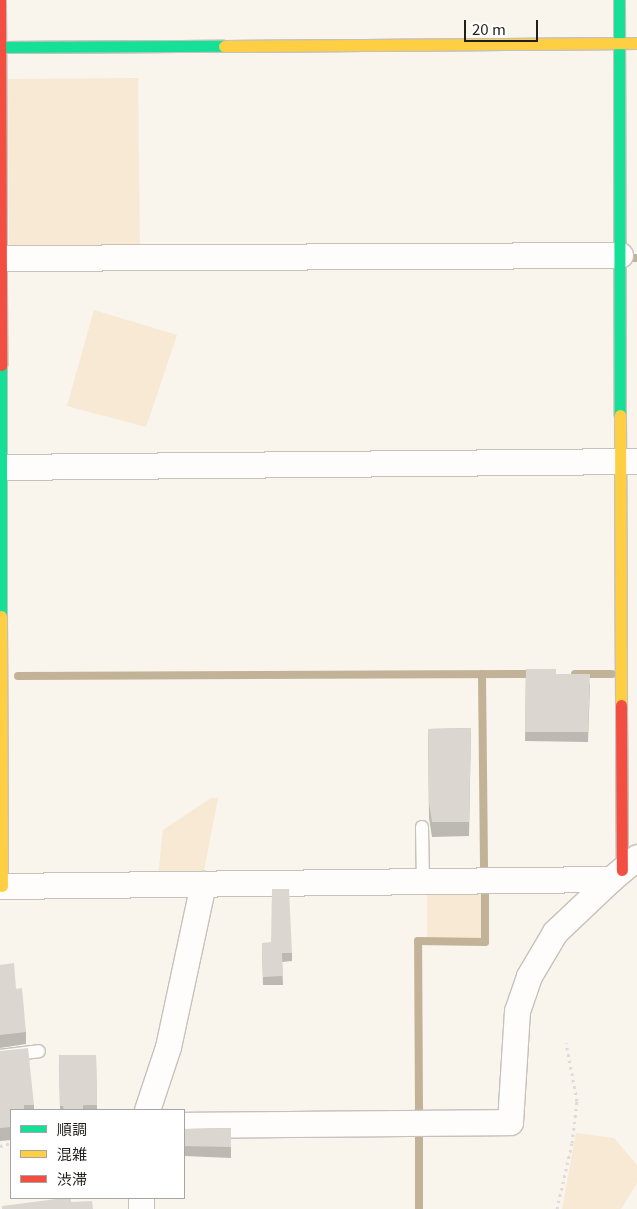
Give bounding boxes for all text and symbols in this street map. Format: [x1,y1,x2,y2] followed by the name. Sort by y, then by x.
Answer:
[467,10,541,42] scale bar
[472,18,506,39] text: 20 m
[10,1109,185,1199] legend
[57,1118,87,1139] text: 順調
[57,1143,87,1164] text: 混雑
[57,1168,87,1189] text: 渋滞

